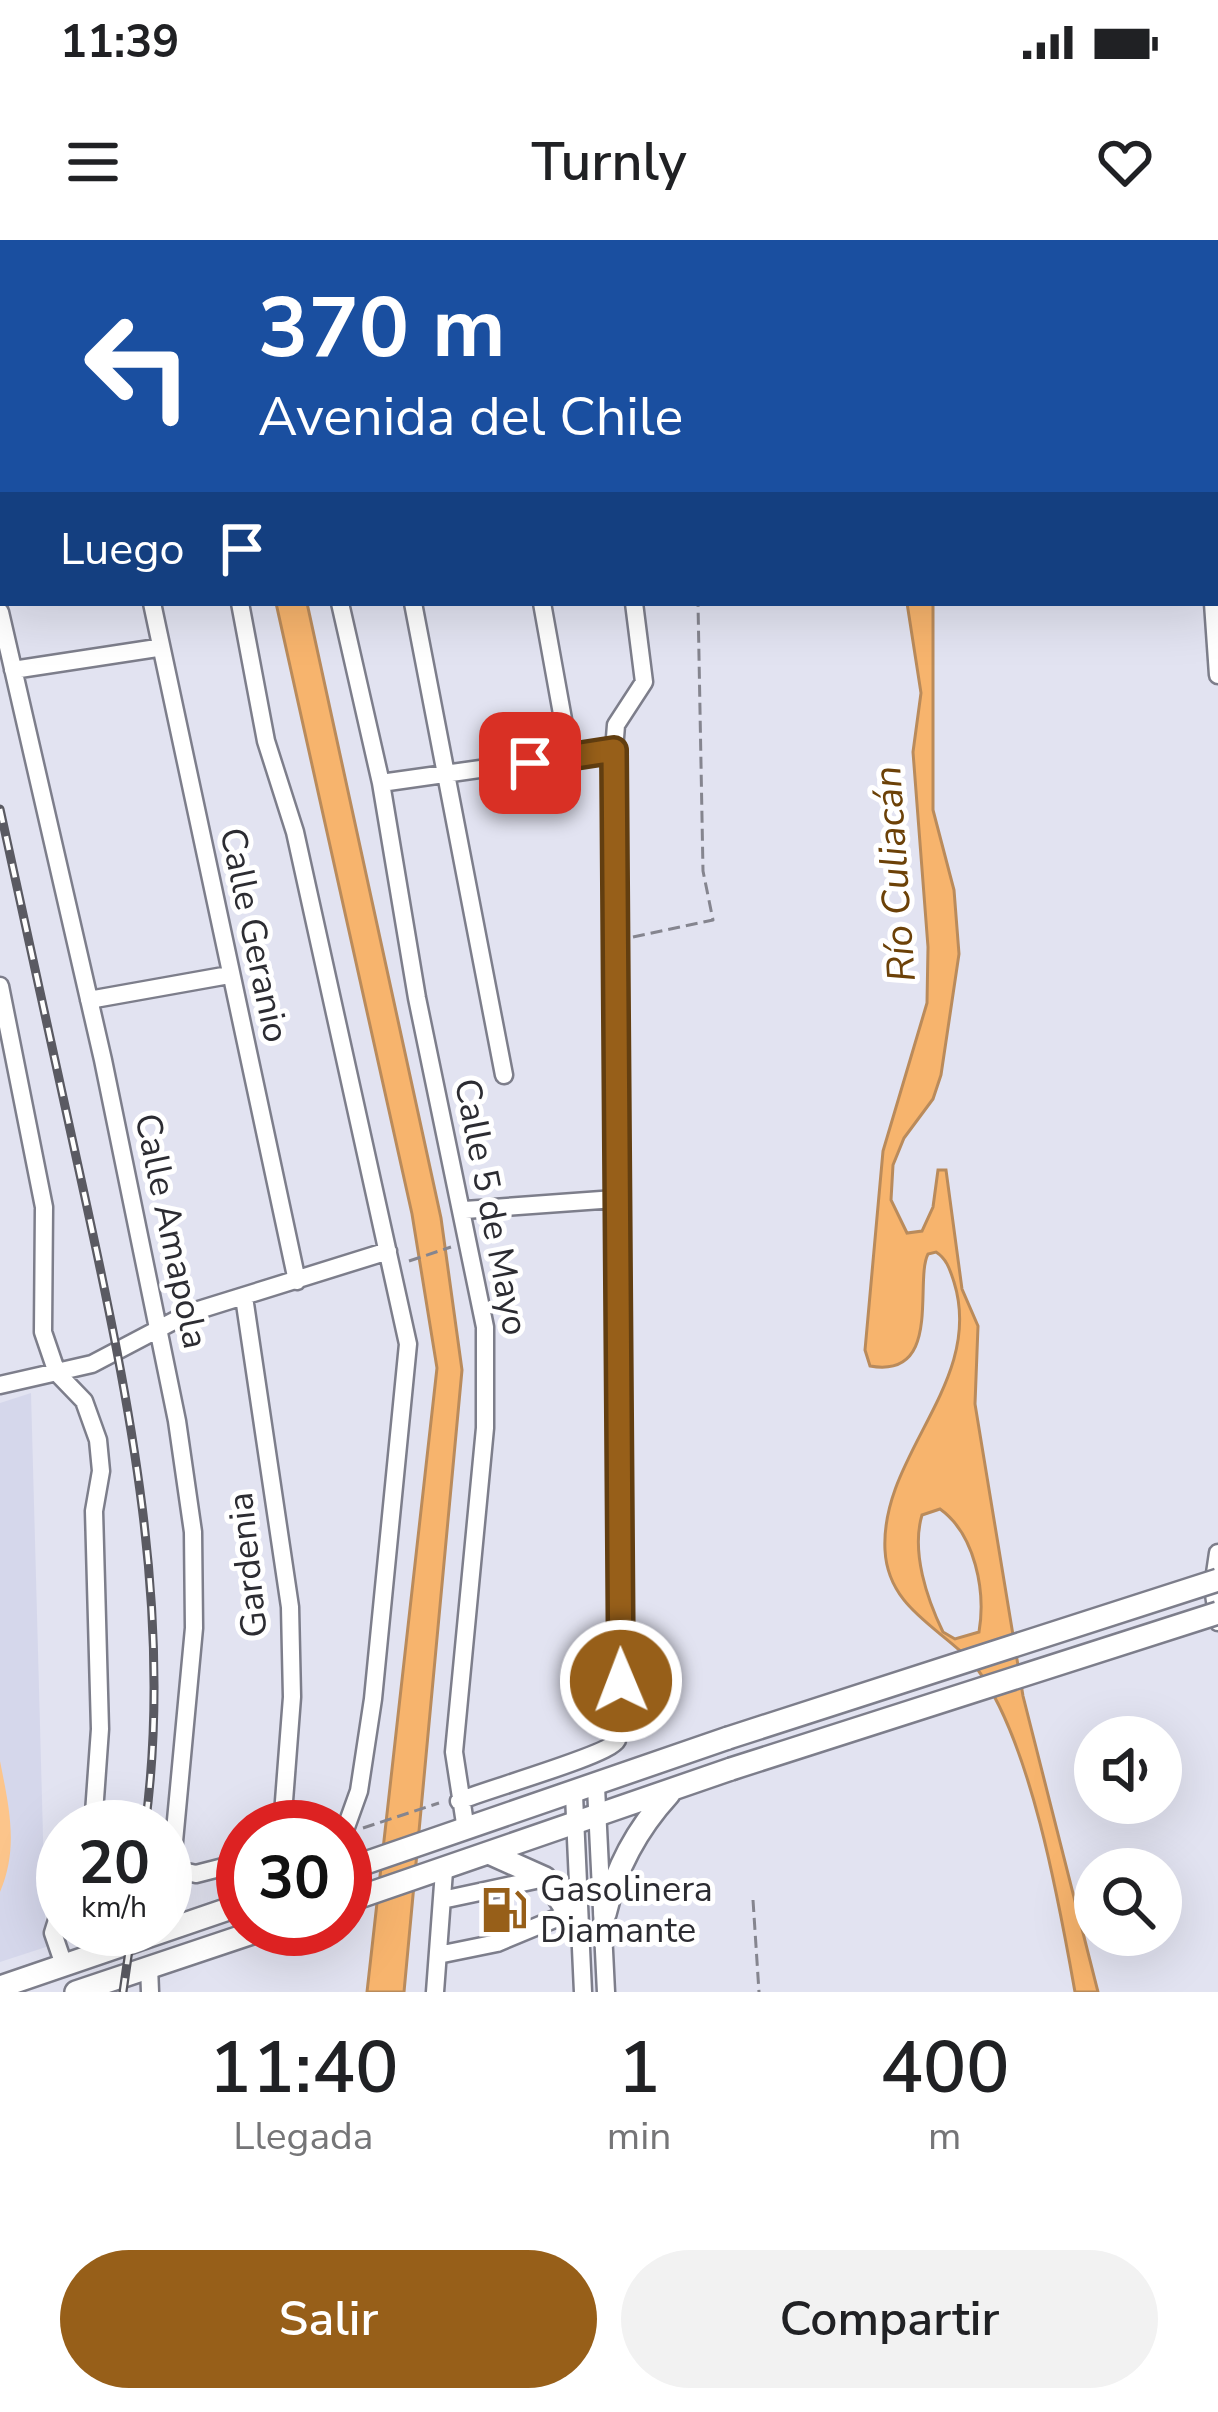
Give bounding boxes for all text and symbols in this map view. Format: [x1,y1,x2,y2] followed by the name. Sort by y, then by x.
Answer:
[60,12,179,73] text: 11:39
[532,125,686,199] text: Turnly
[60,129,126,195] icon: menu
[1092,129,1158,195] icon: heart
[258,271,506,386] text: 370 m
[60,288,216,444] icon: left
[258,380,683,454] text: Avenida del Chile
[209,516,275,582] icon: arrive
[60,519,185,580] text: Luego
[479,712,581,814] pin
[497,730,563,796] icon: arrive
[861,764,929,984] water label: Río Culiacán
[207,823,301,1047] street label: Calle Geranio
[442,1074,540,1340] street label: Calle 5 de Mayo
[122,1109,220,1353] street label: Calle Amapola
[216,1490,280,1640] street label: Gardenia
[558,1618,684,1744] position arrow
[1074,1716,1182,1956] map controls
[1074,1716,1182,1824] button: sound
[216,1800,372,1956] speed limit sign: 30
[78,1822,150,1904] text: 20
[1074,1848,1182,1956] button: search
[540,1865,713,1955] place label: Gasolinera Diamante
[479,1885,529,1935] fuel station icon: Gasolinera Diamante
[81,1887,147,1928] text: km/h
[208,2019,398,2117] text: 11:40
[618,2019,661,2117] text: 1
[880,2019,1009,2117] text: 400
[233,2110,374,2163] text: Llegada
[607,2110,671,2163] text: min
[928,2110,961,2163] text: m
[60,2250,597,2388] button: Salir
[621,2250,1158,2388] button: Compartir

